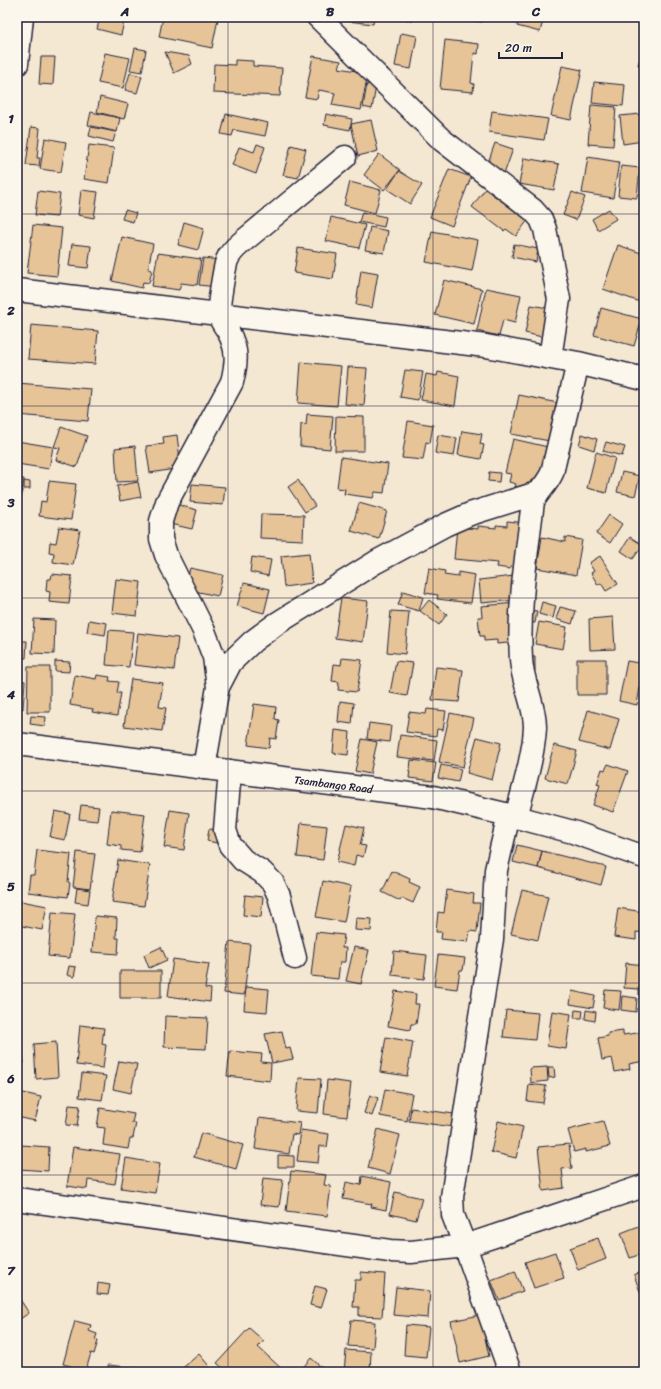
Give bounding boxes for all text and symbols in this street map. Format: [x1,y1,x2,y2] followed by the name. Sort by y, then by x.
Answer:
[120,0,129,23] text: A
[326,0,335,23] text: B
[531,0,541,23] text: C
[499,34,562,60] scale bar
[505,37,532,59] text: 20 m
[8,107,14,130] text: 1
[6,299,15,322] text: 2
[6,491,15,514] text: 3
[6,683,16,706] text: 4
[293,770,375,799] street label: Tsambango Road
[7,875,15,898] text: 5
[6,1067,15,1090] text: 6
[7,1259,16,1282] text: 7

